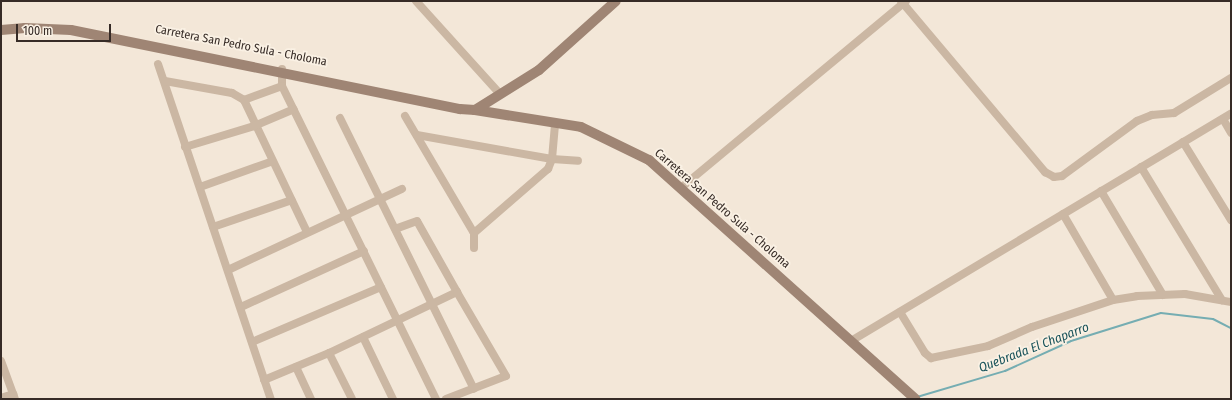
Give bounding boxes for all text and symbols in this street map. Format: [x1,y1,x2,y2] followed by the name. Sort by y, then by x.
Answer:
[18,16,113,42] scale bar
[154,22,328,70] street label: Carretera San Pedro Sula - Choloma
[23,24,52,38] text: 100 m
[651,146,793,272] street label: Carretera San Pedro Sula - Choloma
[977,320,1091,376] water label: Quebrada El Chaparro

